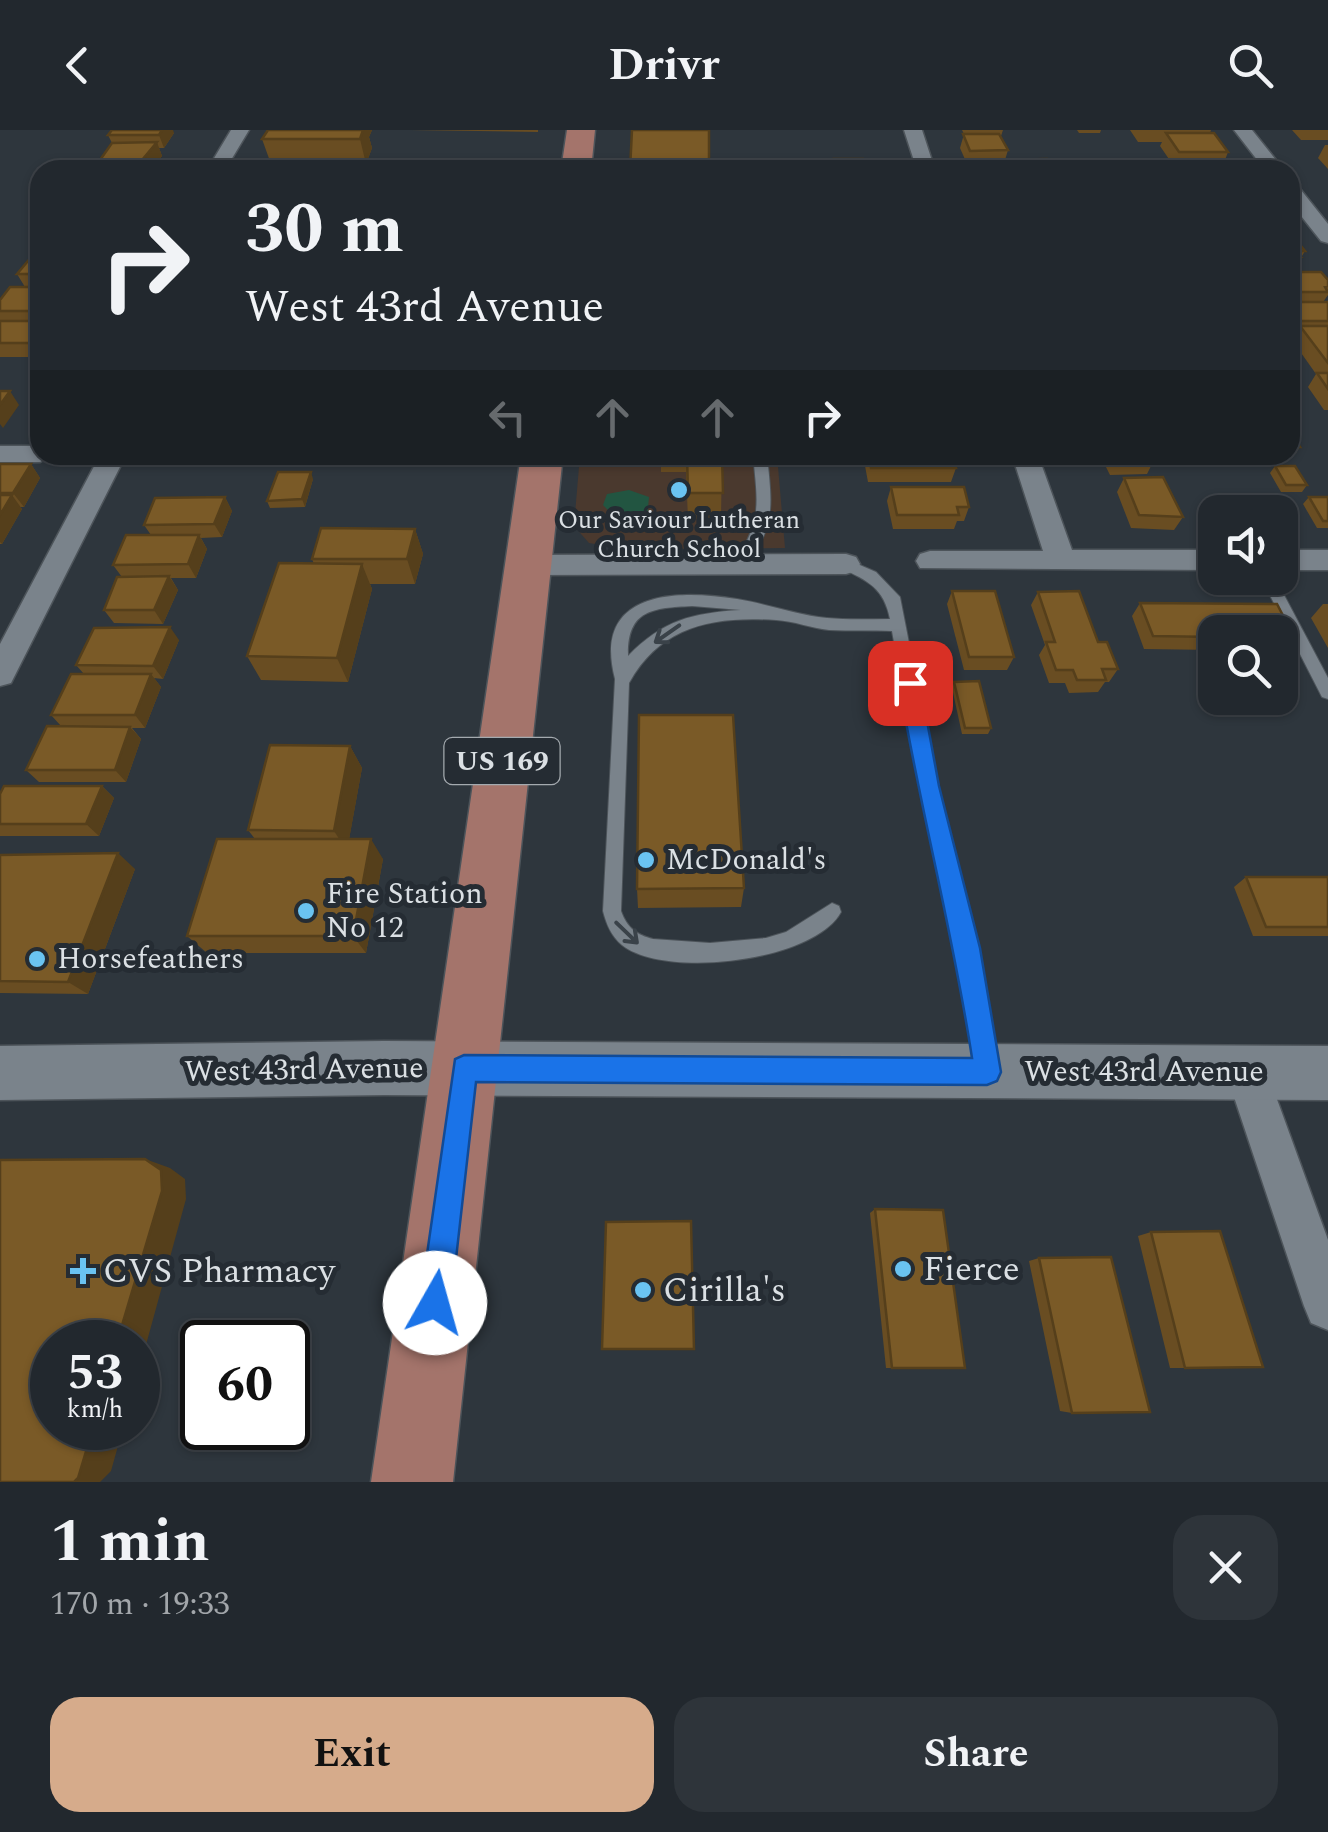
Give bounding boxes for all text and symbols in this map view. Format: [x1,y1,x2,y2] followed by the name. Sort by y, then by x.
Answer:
[608,31,720,100] text: Drivr
[50,38,105,93] icon: back
[1223,38,1278,93] icon: search
[245,177,404,283] text: 30 m
[80,200,210,330] icon: right
[245,273,604,342] text: West 43rd Avenue
[480,390,535,445] icon: left
[585,390,640,445] icon: ahead
[690,390,745,445] icon: ahead
[795,390,850,445] icon: right
[668,479,690,501] marker: Our Saviour Lutheran Church School
[1198,495,1298,715] map controls
[1198,495,1298,595] button: sound
[558,502,800,569] place label: Our Saviour Lutheran Church School
[1198,615,1298,715] button: search
[654,623,681,644] one-way arrow
[868,641,953,726] pin
[883,656,938,711] icon: arrive
[444,738,560,784] road number: US 169
[666,837,826,883] place label: McDonald's
[635,849,657,871] marker: McDonald's
[326,871,483,951] place label: Fire Station No 12
[295,900,317,922] marker: Fire Station No 12
[614,920,639,944] one-way arrow
[57,936,244,982] place label: Horsefeathers
[26,948,48,970] marker: Horsefeathers
[184,1045,424,1095] street label: West 43rd Avenue
[1024,1049,1264,1095] street label: West 43rd Avenue
[923,1243,1020,1296] place label: Fierce
[103,1245,336,1298] place label: CVS Pharmacy
[383,1251,487,1355] position arrow
[892,1258,914,1280] marker: Fierce
[72,1260,94,1282] marker: CVS Pharmacy
[663,1264,786,1317] place label: Cirilla's
[632,1279,654,1301] marker: Cirilla's
[180,1320,310,1450] speed limit sign: 60
[67,1335,123,1411] text: 53
[67,1391,123,1429] text: km/h
[50,1496,210,1588] text: 1 min
[1173,1515,1278,1620] button: close
[50,1580,230,1629] text: 170 m · 19:33
[50,1697,654,1812] button: Exit
[674,1697,1278,1812] button: Share

